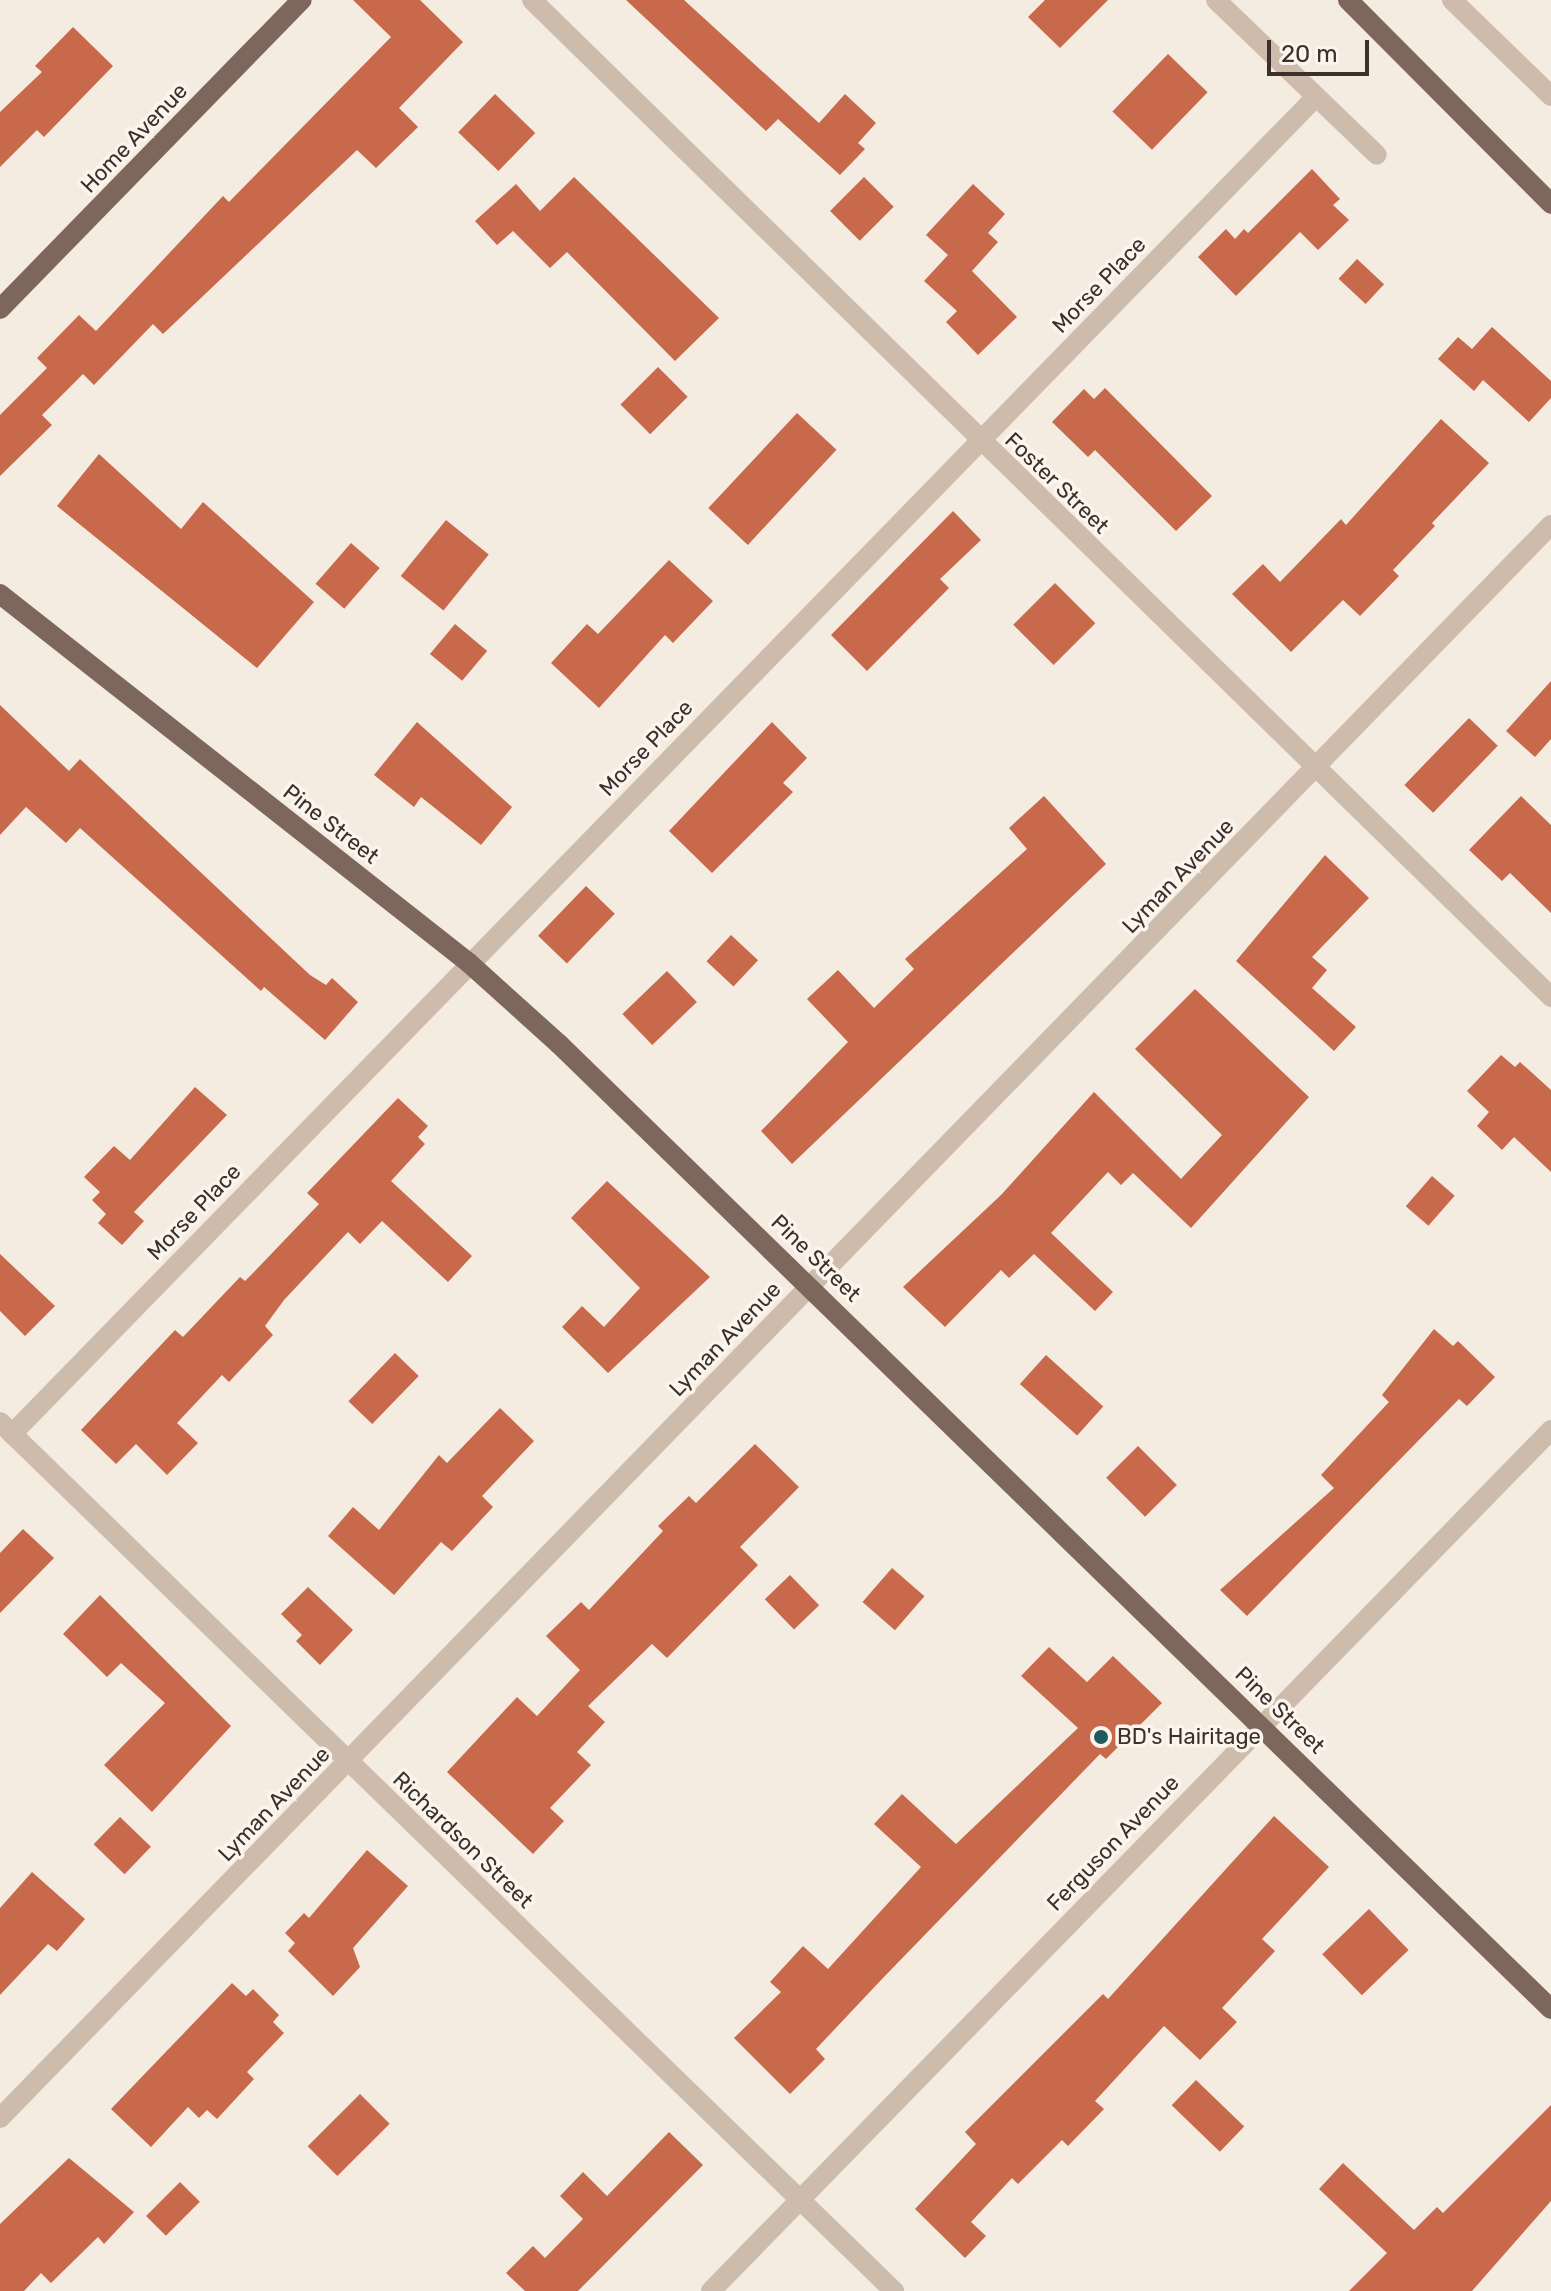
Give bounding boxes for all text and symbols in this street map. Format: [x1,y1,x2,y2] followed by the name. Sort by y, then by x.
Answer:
[1271,24,1373,74] scale bar
[1281,40,1338,68] text: 20 m
[75,78,193,198] street label: Home Avenue
[1047,231,1151,339] street label: Morse Place
[999,427,1115,539] street label: Foster Street
[594,694,698,802] street label: Morse Place
[278,778,384,870] street label: Pine Street
[1116,813,1240,939] street label: Lyman Avenue
[142,1158,246,1266] street label: Morse Place
[766,1209,866,1307] street label: Pine Street
[663,1276,787,1402] street label: Lyman Avenue
[1230,1661,1330,1759] street label: Pine Street
[1117,1724,1261,1750] place label: BD's Hairitage
[1092,1728,1110,1746] marker: BD's Hairitage
[212,1741,336,1867] street label: Lyman Avenue
[387,1766,539,1914] street label: Richardson Street
[1041,1769,1185,1917] street label: Ferguson Avenue

